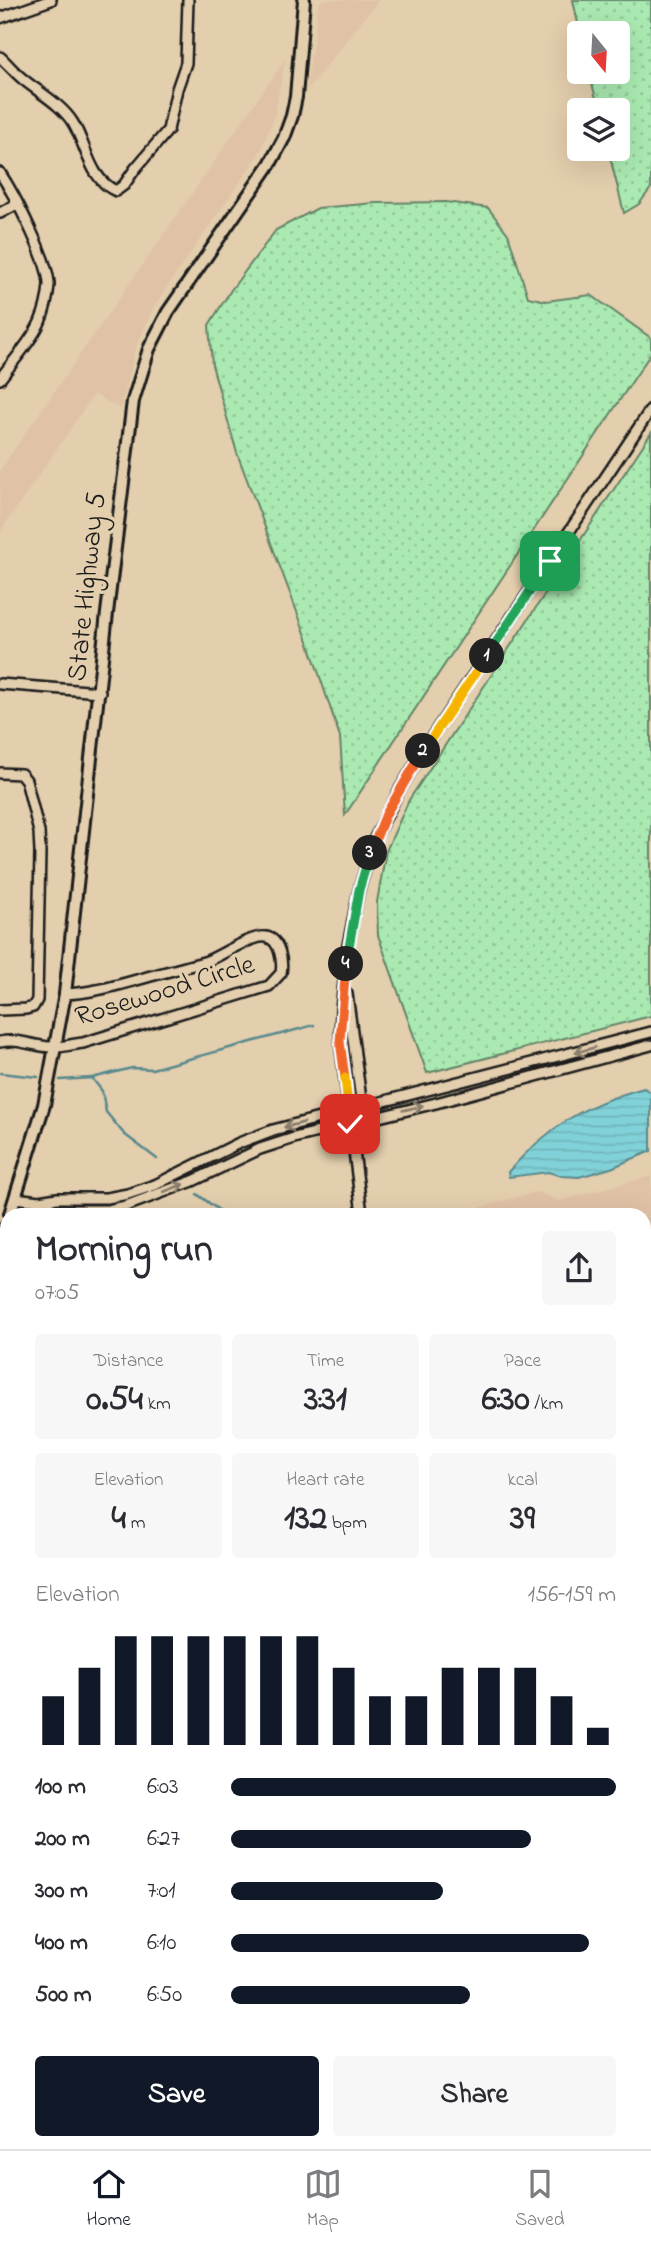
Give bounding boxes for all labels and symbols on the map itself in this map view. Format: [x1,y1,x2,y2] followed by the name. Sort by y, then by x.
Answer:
[567,21,630,84] north arrow
[58,491,118,683] street label: State Highway 5
[520,531,580,591] pin
[470,638,504,674] pin: 1
[406,734,440,768] pin: 2
[352,836,388,870] pin: 3
[70,945,260,1039] street label: Rosewood Circle
[328,946,364,982] pin: 4
[574,1044,597,1057] one-way arrow
[320,1094,380,1154] pin
[401,1101,423,1114] one-way arrow
[283,1119,306,1132] one-way arrow
[163,1180,185,1193] one-way arrow

